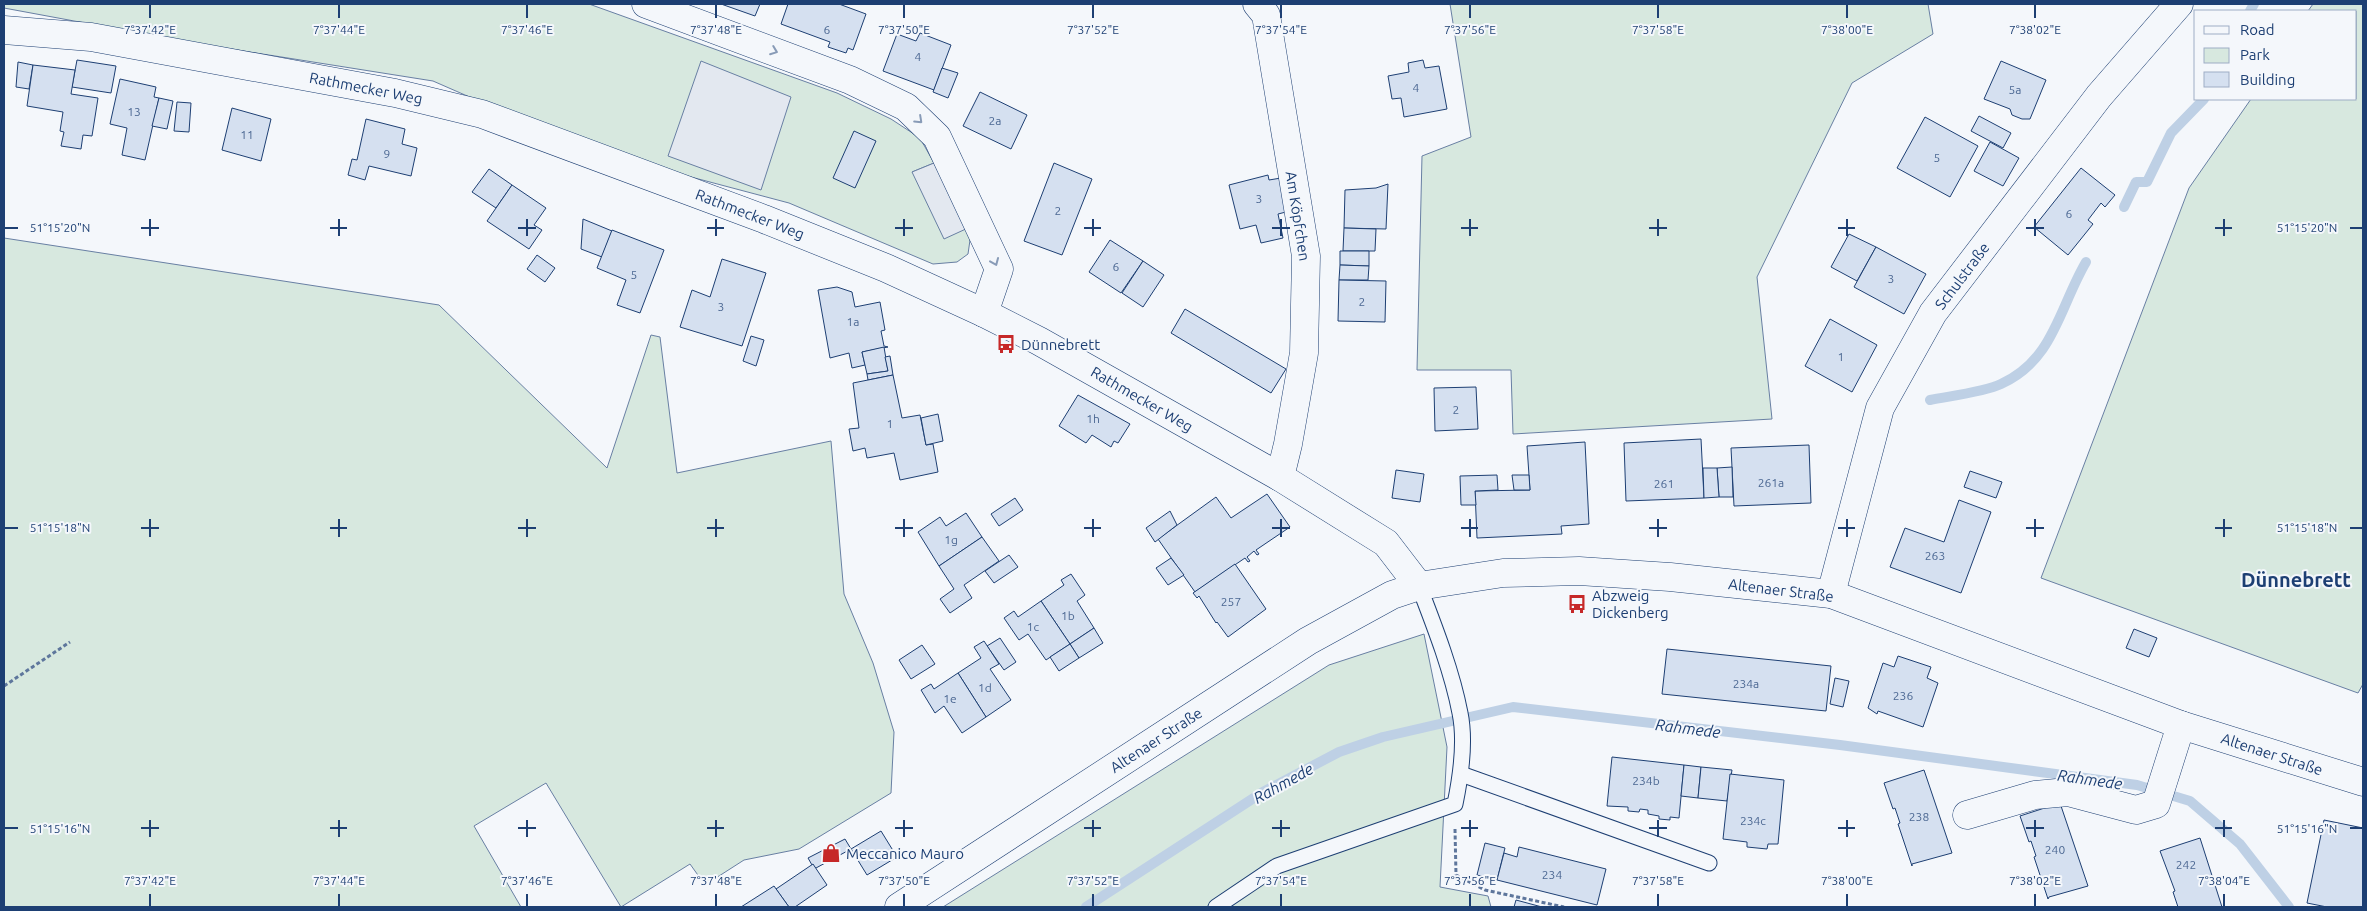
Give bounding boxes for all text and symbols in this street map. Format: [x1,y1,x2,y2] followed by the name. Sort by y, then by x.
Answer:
[2194,10,2357,100] legend
[2240,21,2275,38] text: Road
[124,23,176,36] text: 7°37'42"E
[313,23,365,36] text: 7°37'44"E
[501,23,553,36] text: 7°37'46"E
[690,23,742,36] text: 7°37'48"E
[824,23,831,36] house number: 6
[878,23,930,36] text: 7°37'50"E
[1067,23,1119,36] text: 7°37'52"E
[1255,23,1307,36] text: 7°37'54"E
[1444,23,1496,36] text: 7°37'56"E
[1632,23,1684,36] text: 7°37'58"E
[1821,23,1873,36] text: 7°38'00"E
[2009,23,2061,36] text: 7°38'02"E
[769,44,778,55] one-way arrow
[2240,46,2270,63] text: Park
[915,50,922,63] house number: 4
[308,69,424,107] street label: Rathmecker Weg
[2240,71,2295,88] text: Building
[1413,81,1420,94] house number: 4
[2009,83,2021,96] house number: 5a
[127,105,141,118] house number: 13
[914,114,923,123] one-way arrow
[989,114,1001,127] house number: 2a
[240,128,254,141] house number: 11
[384,147,390,160] house number: 9
[1934,151,1940,164] house number: 5
[1283,170,1313,262] street label: Am Köpfchen
[693,185,807,243] street label: Rathmecker Weg
[1256,192,1262,205] house number: 3
[1055,204,1061,217] house number: 2
[2066,207,2073,220] house number: 6
[30,221,90,234] text: 51°15'20"N
[2277,221,2337,234] text: 51°15'20"N
[1931,239,1993,313] street label: Schulstraße
[989,257,1000,266] one-way arrow
[1113,260,1120,273] house number: 6
[631,268,637,281] house number: 5
[1888,272,1894,285] house number: 3
[1359,295,1365,308] house number: 2
[718,300,724,313] house number: 3
[847,315,859,328] house number: 1a
[995,333,1017,355] bus stop icon: Dünnebrett
[1021,336,1100,353] place label: Dünnebrett
[1838,350,1844,363] house number: 1
[1088,363,1196,435] street label: Rathmecker Weg
[1453,403,1459,416] house number: 2
[1086,412,1100,425] house number: 1h
[887,417,893,430] house number: 1
[1758,476,1784,489] house number: 261a
[1654,477,1674,490] house number: 261
[30,521,90,534] text: 51°15'18"N
[2277,521,2337,534] text: 51°15'18"N
[944,533,958,546] house number: 1g
[1925,549,1945,562] house number: 263
[2241,568,2351,591] district label: Dünnebrett
[1727,575,1835,605] street label: Altenaer Straße
[1592,587,1669,621] place label: Abzweig Dickenberg
[1566,593,1588,615] bus stop icon: Abzweig Dickenberg
[1221,595,1241,608] house number: 257
[1061,609,1075,622] house number: 1b
[1027,620,1040,633] house number: 1c
[1733,677,1759,690] house number: 234a
[978,681,992,694] house number: 1d
[1893,689,1913,702] house number: 236
[943,692,957,705] house number: 1e
[1107,704,1205,776] street label: Altenaer Straße
[1654,715,1722,741] water label: Rahmede
[2219,730,2325,778] street label: Altenaer Straße
[1250,759,1316,807] water label: Rahmede
[2056,766,2124,792] water label: Rahmede
[1632,774,1660,787] house number: 234b
[1909,810,1929,823] house number: 238
[1740,814,1766,827] house number: 234c
[30,822,90,835] text: 51°15'16"N
[2277,822,2337,835] text: 51°15'16"N
[820,842,842,864] shop icon: Meccanico Mauro
[2045,843,2065,856] house number: 240
[846,845,964,862] place label: Meccanico Mauro
[2176,858,2196,871] house number: 242
[1542,868,1562,881] house number: 234
[124,874,176,887] text: 7°37'42"E
[313,874,365,887] text: 7°37'44"E
[501,874,553,887] text: 7°37'46"E
[690,874,742,887] text: 7°37'48"E
[878,874,930,887] text: 7°37'50"E
[1067,874,1119,887] text: 7°37'52"E
[1255,874,1307,887] text: 7°37'54"E
[1444,874,1496,887] text: 7°37'56"E
[1632,874,1684,887] text: 7°37'58"E
[1821,874,1873,887] text: 7°38'00"E
[2009,874,2061,887] text: 7°38'02"E
[2198,874,2250,887] text: 7°38'04"E

